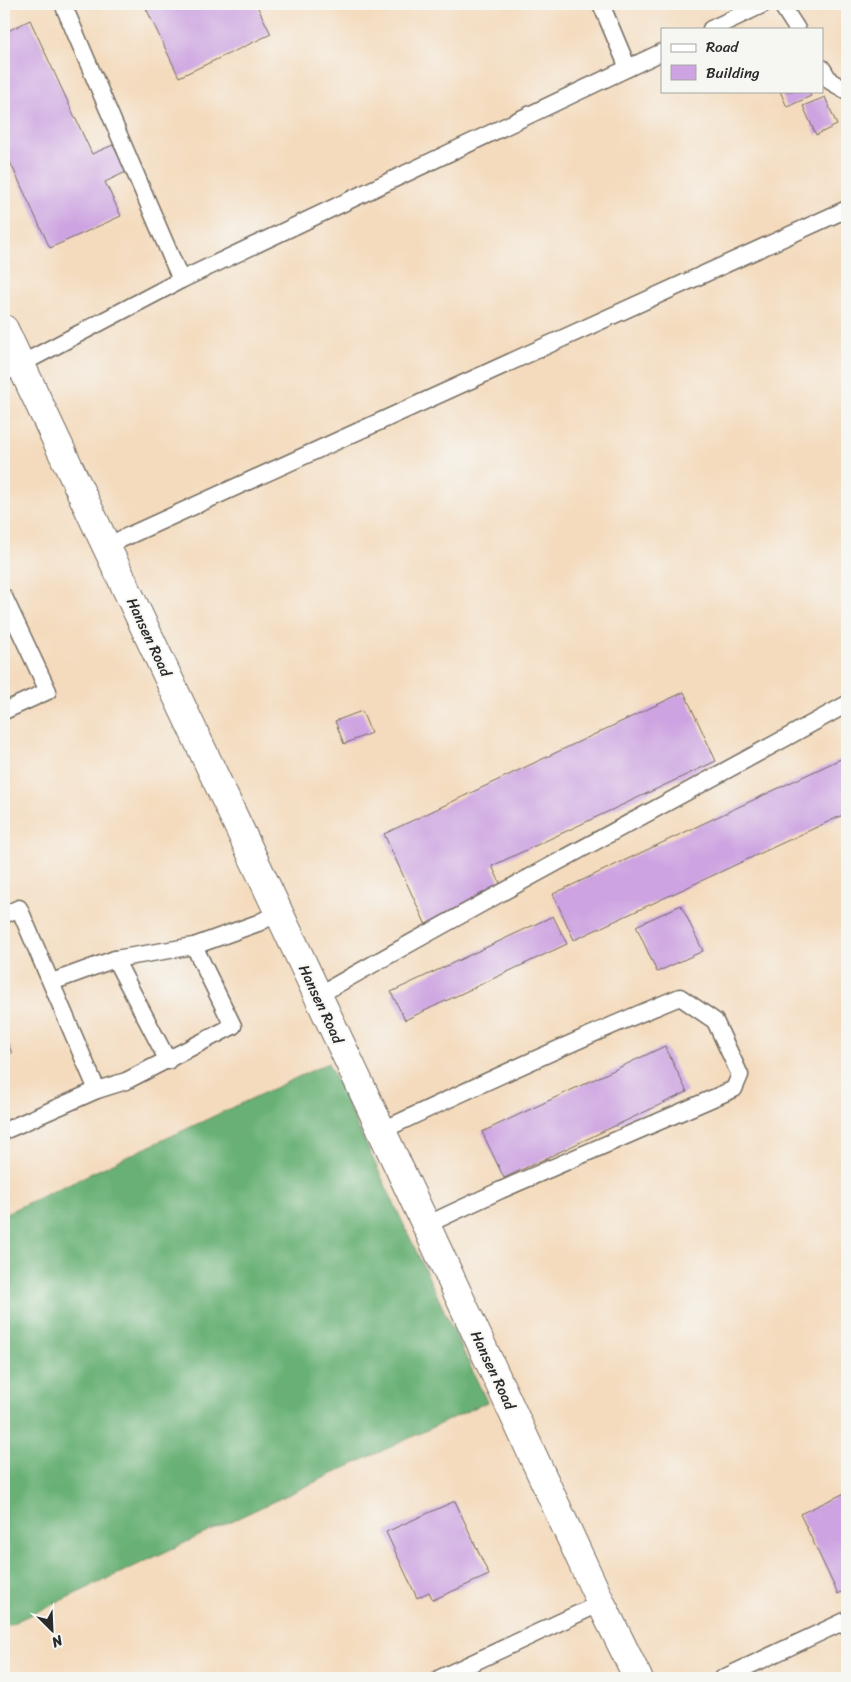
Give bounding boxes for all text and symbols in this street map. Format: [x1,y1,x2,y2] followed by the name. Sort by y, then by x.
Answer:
[661,28,824,92] legend
[706,34,739,60] text: Road
[706,60,760,86] text: Building
[119,593,179,682] street label: Hansen Road
[291,960,351,1049] street label: Hansen Road
[463,1326,523,1415] street label: Hansen Road
[28,1604,78,1654] north arrow
[47,1628,68,1655] text: N

